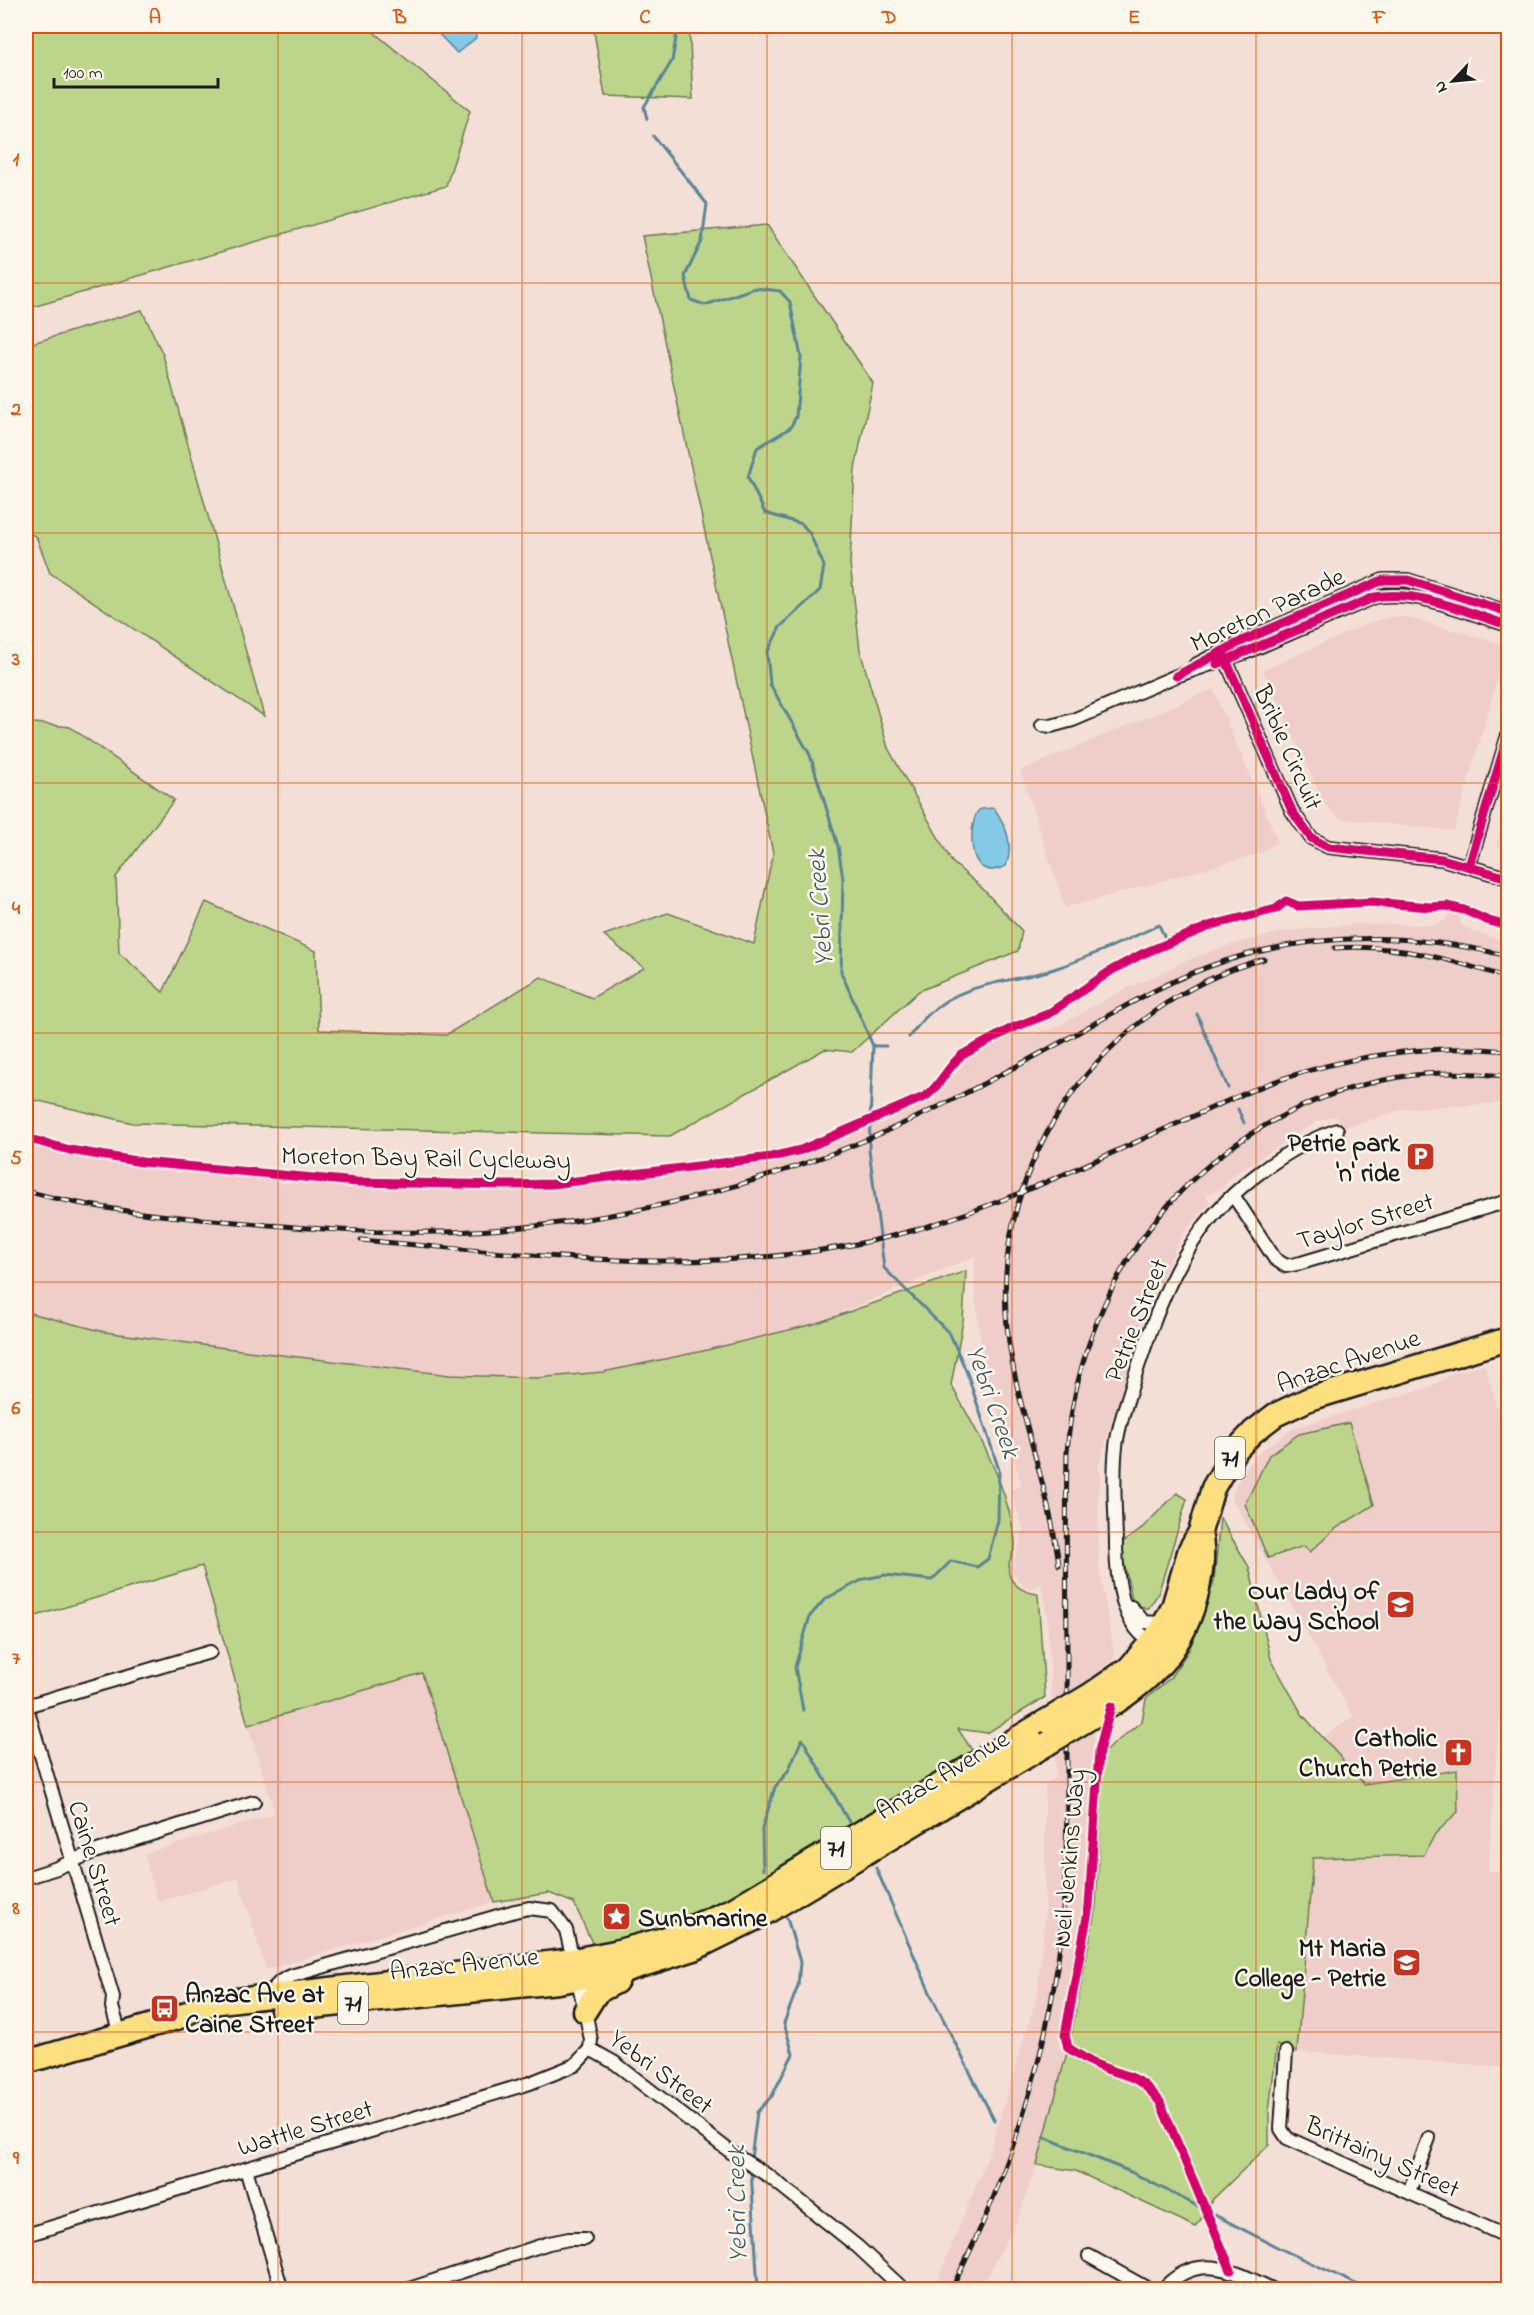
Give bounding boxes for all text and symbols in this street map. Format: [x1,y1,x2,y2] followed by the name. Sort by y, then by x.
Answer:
[149,4,161,33] text: A
[392,4,407,33] text: B
[640,4,651,33] text: C
[881,4,896,33] text: D
[1128,4,1140,33] text: E
[1372,4,1386,33] text: F
[54,51,218,89] scale bar
[1423,51,1483,111] north arrow
[63,61,103,87] text: 100 m
[1428,76,1454,97] text: N
[13,146,20,175] text: 1
[10,396,21,425] text: 2
[1185,559,1352,664] street label: Moreton Parade
[11,646,20,675] text: 3
[1241,679,1331,817] street label: Bribie Circuit
[798,846,845,968] water label: Yebri Creek
[12,895,21,924] text: 4
[1288,1126,1401,1194] place label: Petrie park 'n' ride
[281,1138,571,1182] street label: Moreton Bay Rail Cycleway
[1405,1141,1437,1173] parking icon: Petrie park 'n' ride
[10,1145,22,1174] text: 5
[1293,1184,1439,1262] street label: Taylor Street
[1096,1253,1180,1389] street label: Petrie Street
[1272,1320,1426,1405] street label: Anzac Avenue
[954,1340,1030,1465] water label: Yebri Creek
[12,1395,21,1424] text: 6
[1215,1437,1245,1479] road number: 71
[1212,1574,1380,1642] place label: Our Lady of the Way School
[1384,1589,1416,1621] school or university icon: Our Lady of the Way School
[12,1645,21,1674] text: 7
[1299,1721,1438,1789] place label: Catholic Church Petrie
[870,1722,1018,1831] street label: Anzac Avenue
[1442,1736,1474,1768] church icon: Catholic Church Petrie
[1044,1767,1098,1949] street label: Neil Jenkins Way
[56,1796,130,1932] street label: Caine Street
[821,1827,851,1869] road number: 71
[11,1895,20,1924] text: 8
[601,1901,633,1933] place icon: Sunbmarine
[638,1901,769,1939] place label: Sunbmarine
[1234,1931,1387,2000] place label: Mt Maria College - Petrie
[388,1939,541,1993] street label: Anzac Avenue
[1391,1946,1423,1978] school or university icon: Mt Maria College - Petrie
[185,1977,325,2045] place label: Anzac Ave at Caine Street
[338,1982,368,2024] road number: 71
[148,1992,180,2024] bus stop icon: Anzac Ave at Caine Street
[600,2021,721,2125] street label: Yebri Street
[234,2091,378,2168] street label: Wattle Street
[1297,2107,1465,2210] street label: Brittainy Street
[718,2143,759,2263] water label: Yebri Creek
[12,2145,20,2174] text: 9

